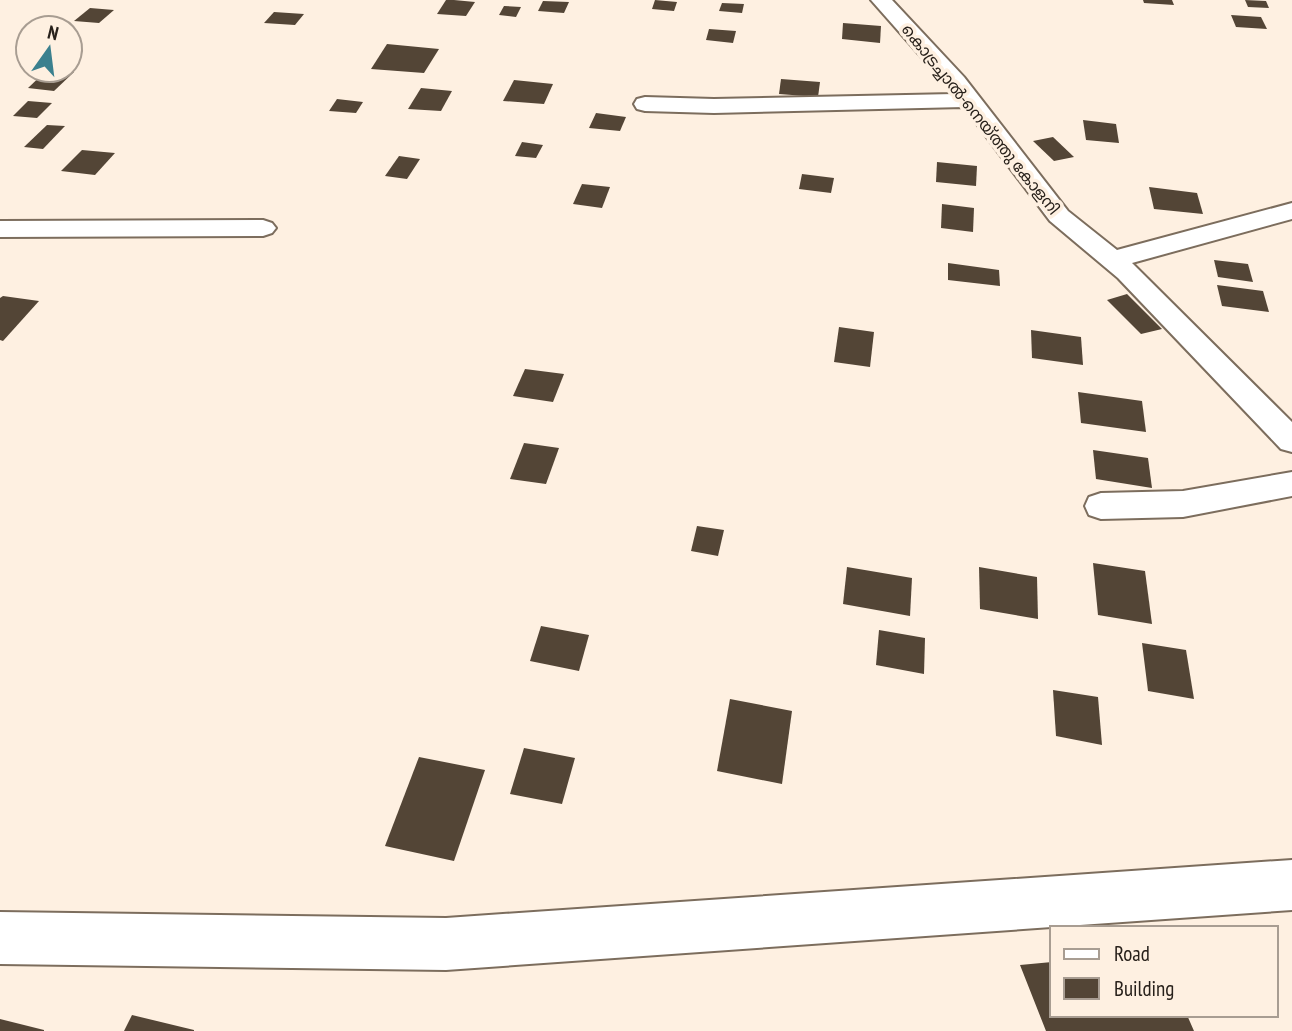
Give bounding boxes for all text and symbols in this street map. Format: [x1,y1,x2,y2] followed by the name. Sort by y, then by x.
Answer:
[14,14,84,84] north arrow
[45,20,61,45] text: N
[897,20,1064,219] street label: കൊട്രച്ചാൽ-നെയ്ത്തു കോളനി
[1050,926,1278,1017] legend
[1114,940,1150,967] text: Road
[1114,975,1174,1002] text: Building

